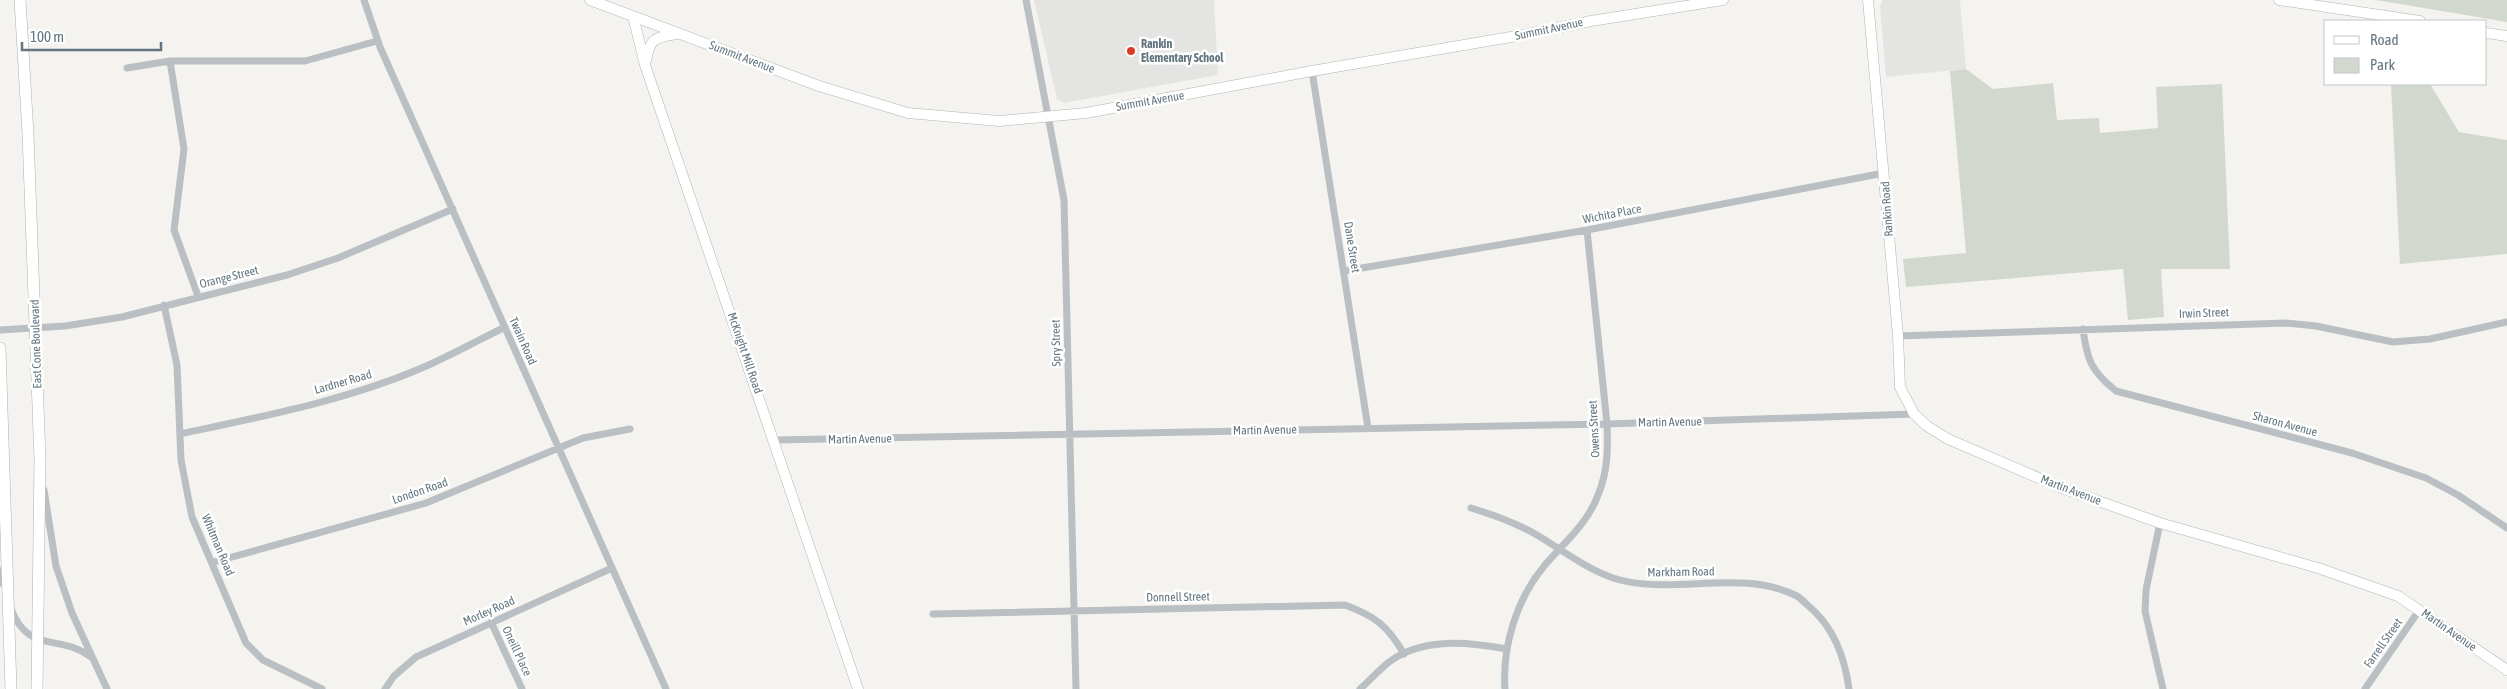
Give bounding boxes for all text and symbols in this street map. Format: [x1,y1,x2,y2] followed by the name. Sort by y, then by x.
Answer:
[1514,15,1584,43] street label: Summit Avenue
[22,20,161,52] scale bar
[2324,20,2487,85] legend
[30,28,64,45] text: 100 m
[2370,31,2399,48] text: Road
[1141,37,1224,65] place label: Rankin Elementary School
[707,38,777,76] street label: Summit Avenue
[1125,45,1137,57] marker: Rankin Elementary School
[2370,56,2395,73] text: Park
[1115,88,1185,114] street label: Summit Avenue
[1878,181,1896,237] street label: Rankin Road
[1581,201,1643,227] street label: Wichita Place
[1341,220,1363,274] street label: Dane Street
[198,263,260,291] street label: Orange Street
[27,299,45,389] street label: East Cone Boulevard
[2179,305,2230,321] street label: Irwin Street
[725,311,765,395] street label: McKnight Mill Road
[506,315,540,367] street label: Twain Road
[1049,319,1063,367] street label: Spry Street
[313,367,373,397] street label: Lardner Road
[1585,399,1602,458] street label: Owens Street
[2251,409,2319,439] street label: Sharon Avenue
[1638,414,1702,430] street label: Martin Avenue
[1233,422,1297,438] street label: Martin Avenue
[828,431,892,447] street label: Martin Avenue
[2039,472,2103,508] street label: Martin Avenue
[390,475,450,507] street label: London Road
[199,512,237,578] street label: Whitman Road
[1647,564,1715,580] street label: Markham Road
[1146,589,1211,605] street label: Donnell Street
[461,593,517,629] street label: Morley Road
[2419,606,2479,654] street label: Martin Avenue
[2361,615,2405,670] street label: Farrell Street
[499,624,535,678] street label: Oneill Place

